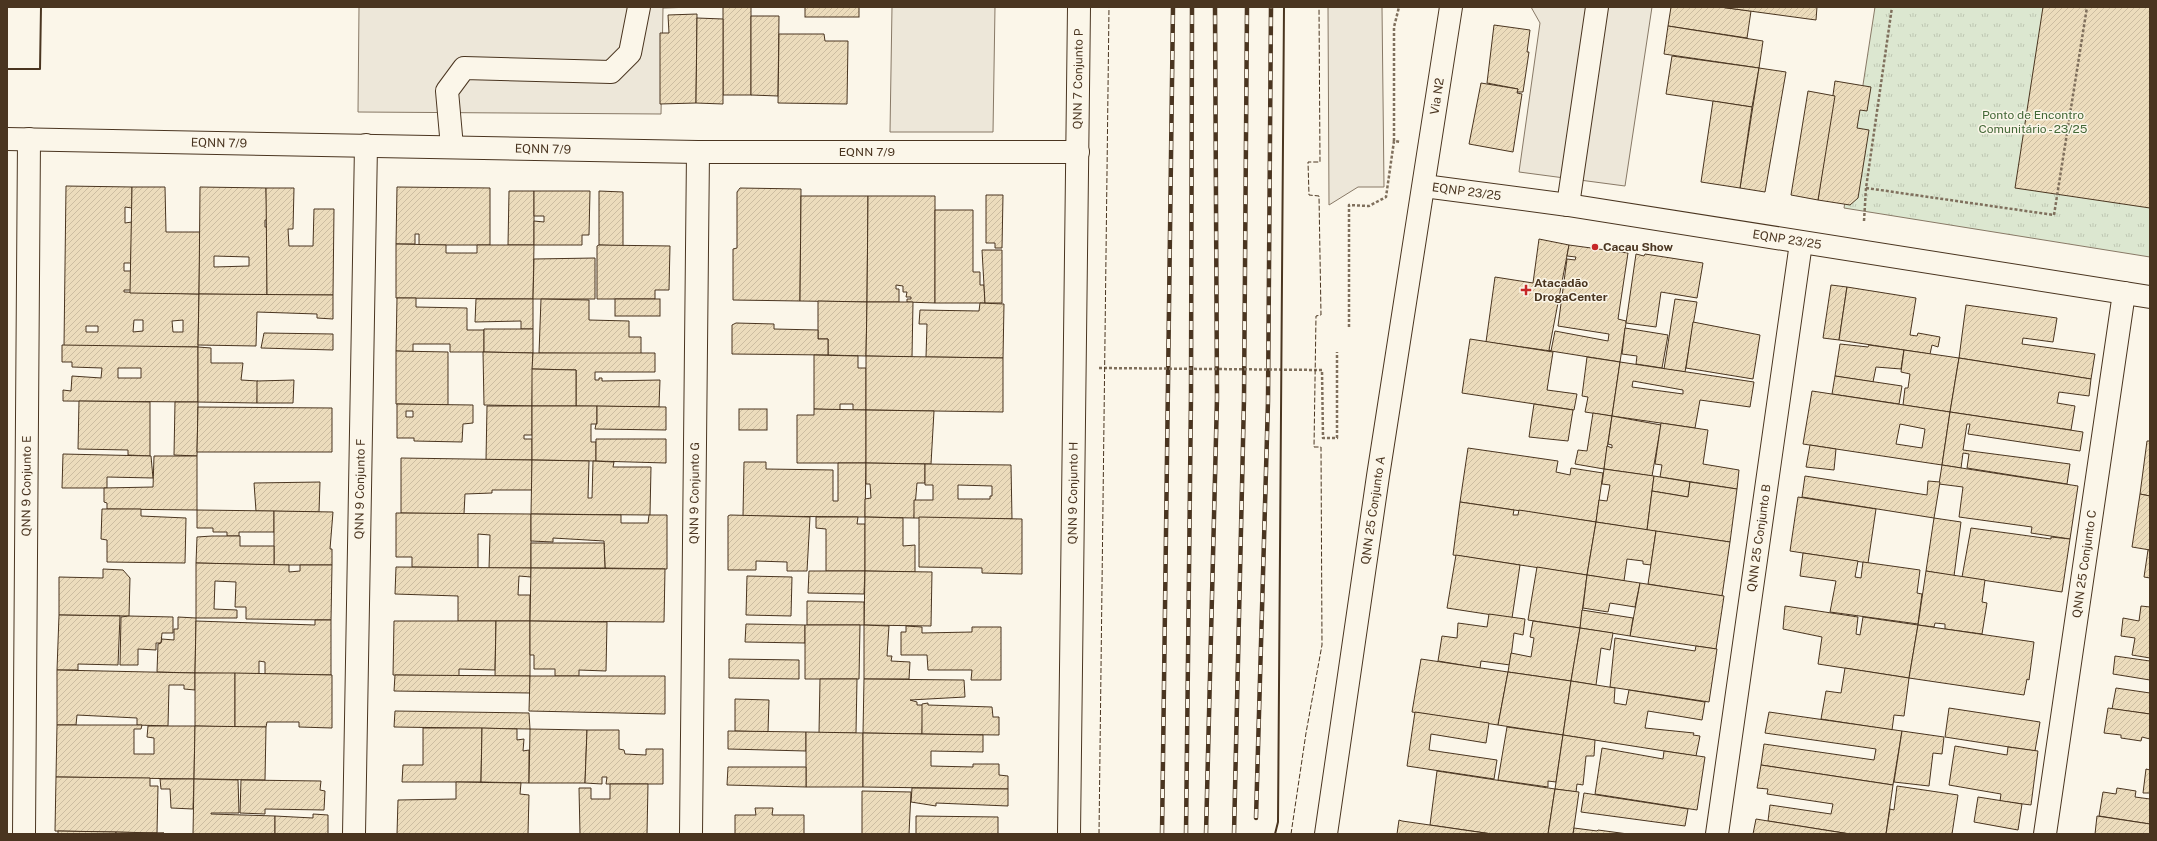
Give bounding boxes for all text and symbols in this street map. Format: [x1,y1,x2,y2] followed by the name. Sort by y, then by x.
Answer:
[1071,28,1086,130] street label: QNN 7 Conjunto P
[1427,77,1447,116] street label: Via N2
[1979,108,2088,136] park label: Ponto de Encontro Comunitário - 23/25
[191,135,247,151] street label: EQNN 7/9
[515,142,571,157] street label: EQNN 7/9
[839,145,895,159] street label: EQNN 7/9
[1431,180,1502,203] street label: EQNP 23/25
[1751,227,1823,252] street label: EQNP 23/25
[1603,240,1674,254] place label: Cacau Show
[1590,242,1600,252] marker: Cacau Show
[1534,276,1608,304] place label: Atacadão DrogaCenter
[1521,285,1531,295] marker: Atacadão DrogaCenter
[19,435,34,537] street label: QNN 9 Conjunto E
[352,439,368,539] street label: QNN 9 Conjunto F
[687,442,702,544] street label: QNN 9 Conjunto G
[1066,442,1081,544] street label: QNN 9 Conjunto H
[1358,455,1388,566] street label: QNN 25 Conjunto A
[1744,483,1774,593] street label: QNN 25 Conjunto B
[2070,509,2099,619] street label: QNN 25 Conjunto C

